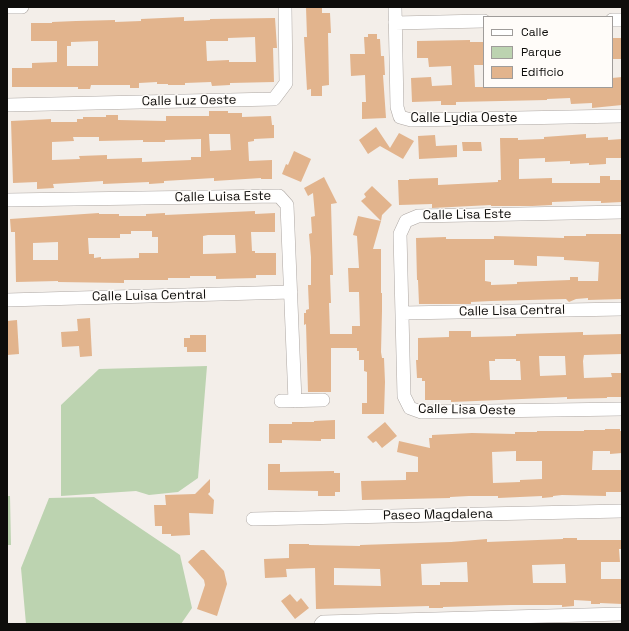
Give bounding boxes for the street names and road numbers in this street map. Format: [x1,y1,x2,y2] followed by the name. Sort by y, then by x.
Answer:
[141,92,237,110] street label: Calle Luz Oeste
[410,110,518,126] street label: Calle Lydia Oeste
[175,188,271,206] street label: Calle Luisa Este
[423,206,511,224] street label: Calle Lisa Este
[92,287,206,305] street label: Calle Luisa Central
[459,302,565,320] street label: Calle Lisa Central
[418,401,516,419] street label: Calle Lisa Oeste
[383,506,493,524] street label: Paseo Magdalena

